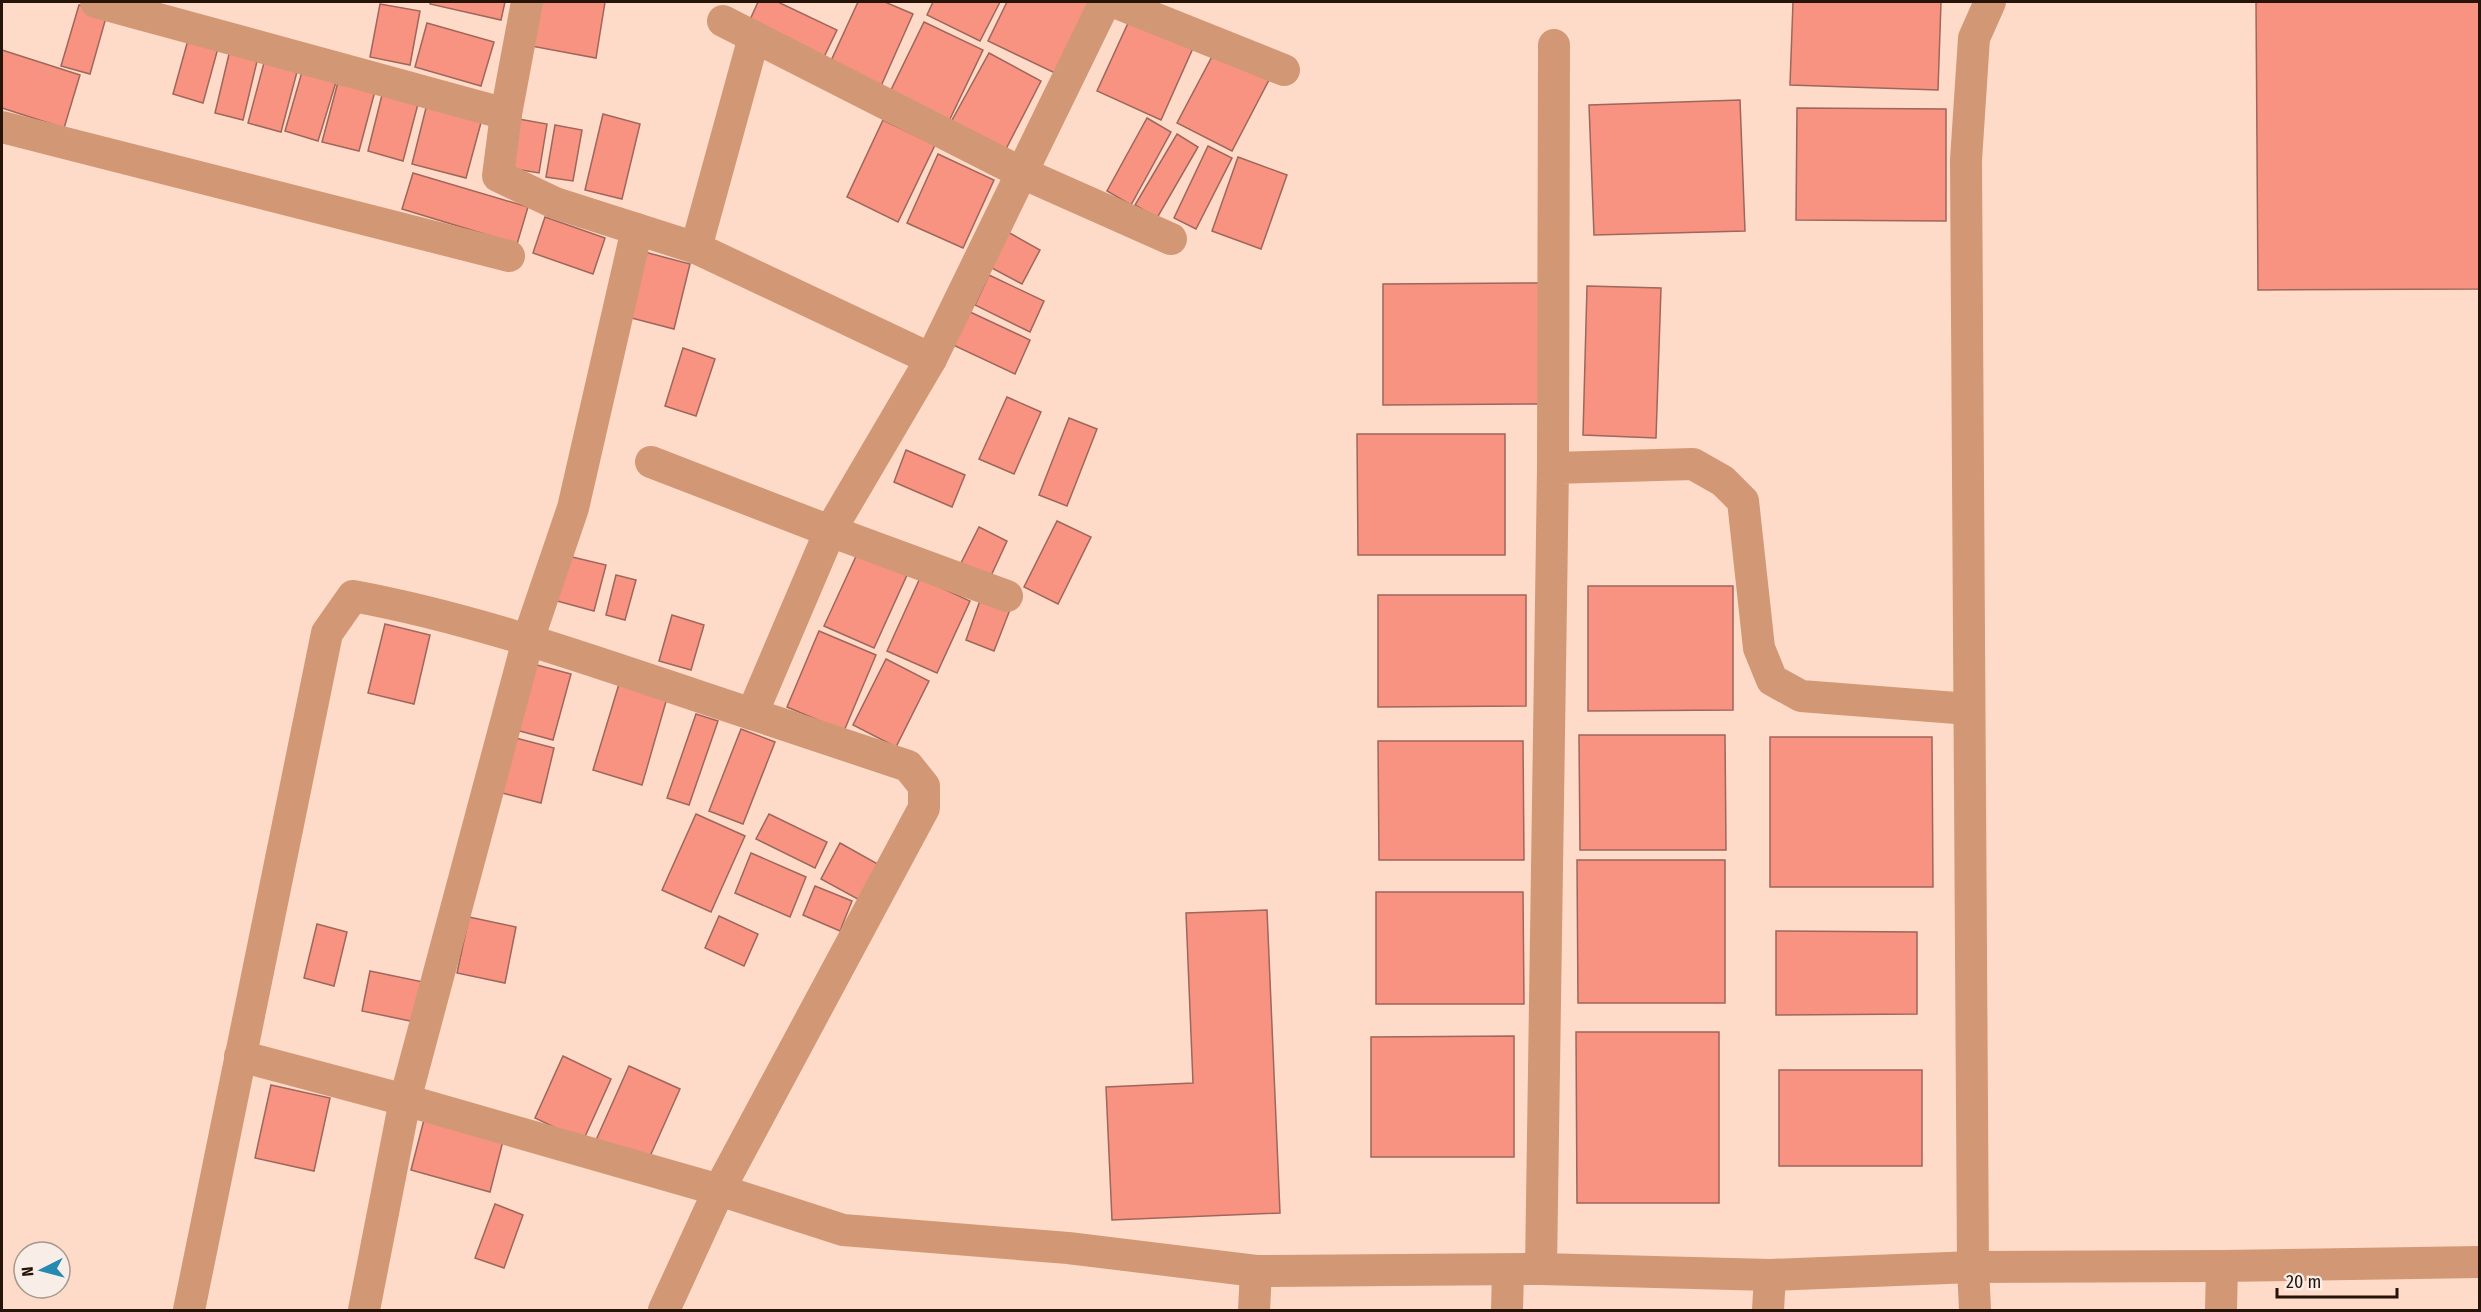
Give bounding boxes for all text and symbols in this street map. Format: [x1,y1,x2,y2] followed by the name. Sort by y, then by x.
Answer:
[12,1240,72,1300] north arrow
[2277,1261,2397,1299] scale bar
[18,1266,38,1277] text: N
[2286,1271,2321,1293] text: 20 m

